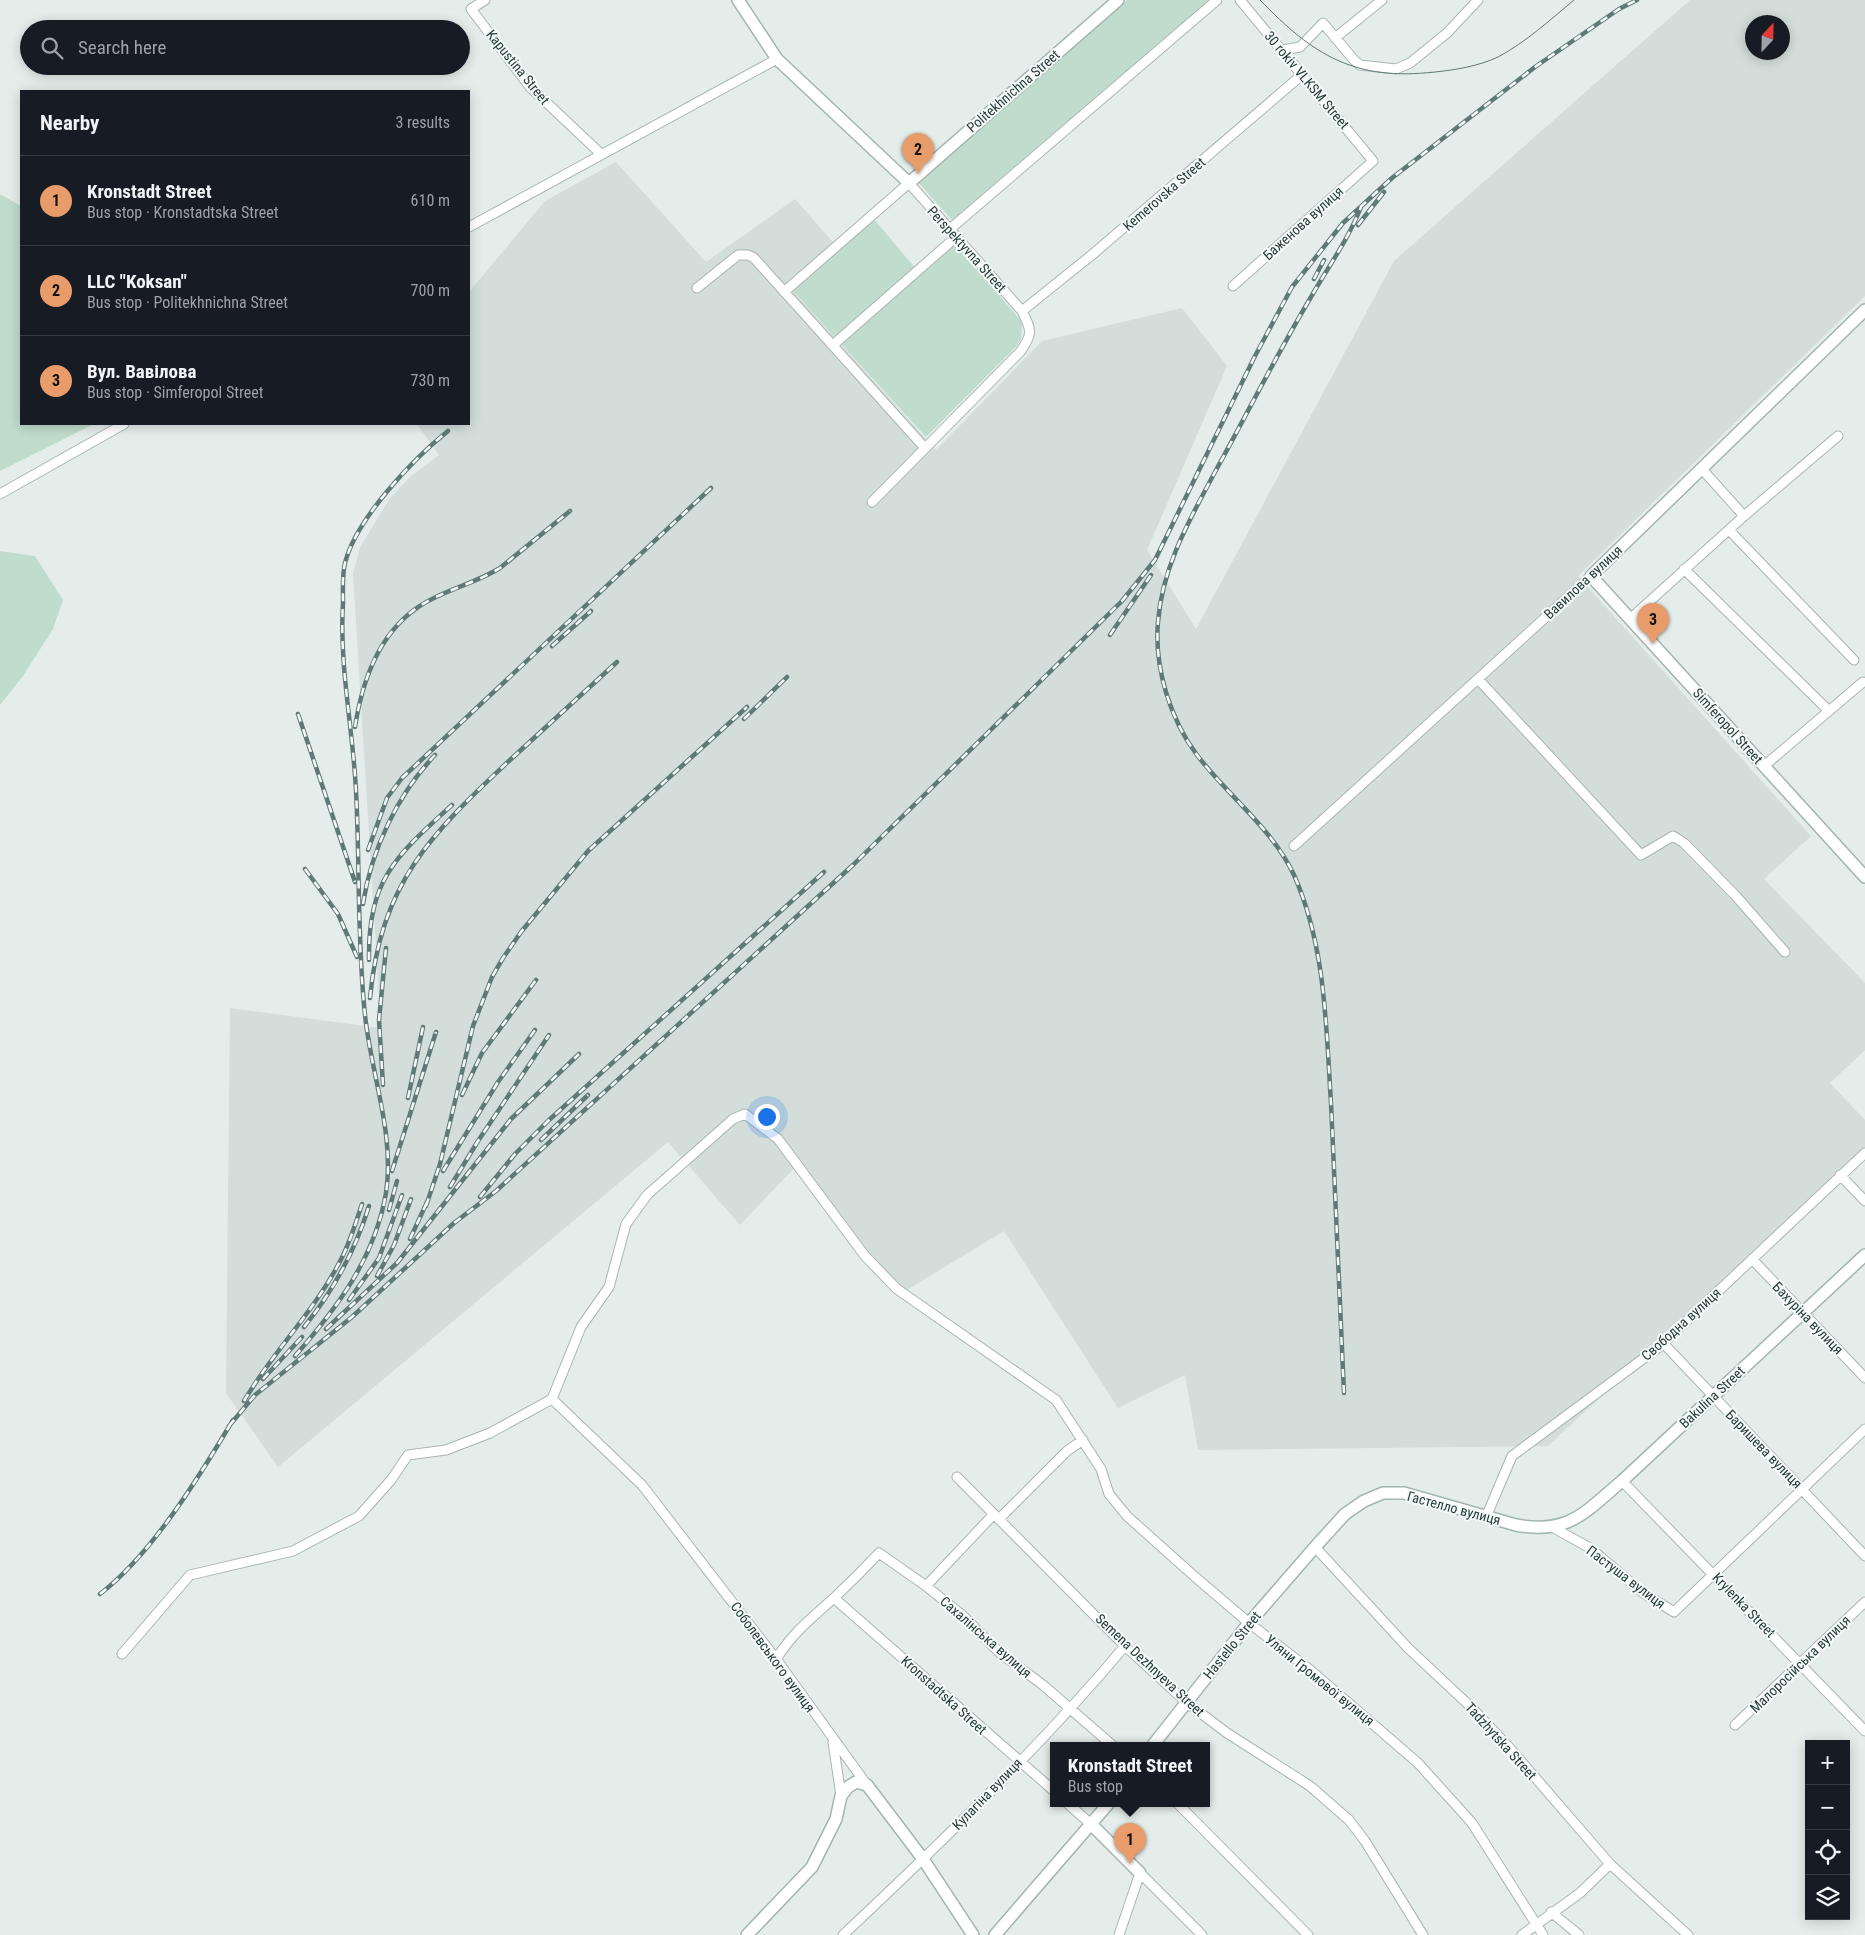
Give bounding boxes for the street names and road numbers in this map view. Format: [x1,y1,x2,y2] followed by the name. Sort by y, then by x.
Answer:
[483,27,553,107] street label: Kapustina Street
[1261,28,1353,132] street label: 30 rokiv VLKSM Street
[963,46,1063,136] street label: Politekhnichna Street
[1120,154,1208,234] street label: Kemerovska Street
[1260,183,1346,263] street label: Баженова вулиця
[924,203,1010,295] street label: Perspektyvna Street
[1541,542,1625,622] street label: Вавилова вулиця
[1690,685,1766,767] street label: Simferopol Street
[1769,1278,1847,1358] street label: Бахуріна вулиця
[1638,1284,1724,1364] street label: Свободна вулиця
[1676,1363,1748,1431] street label: Bakulina Street
[1723,1406,1805,1492] street label: Баришева вулиця
[1406,1488,1502,1528] street label: Гастелло вулиця
[1583,1542,1669,1612] street label: Пастуша вулиця
[1709,1569,1779,1641] street label: Krylenka Street
[937,1593,1035,1681] street label: Сахалінська вулиця
[728,1599,818,1715] street label: Соболевського вулиця
[1200,1608,1264,1682] street label: Hastello Street
[1092,1610,1208,1720] street label: Semena Dezhnyeva Street
[1747,1612,1853,1716] street label: Малоросійська вулиця
[1262,1631,1378,1729] street label: Уляни Громової вулиця
[898,1652,990,1738] street label: Kronstadtska Street
[1462,1699,1540,1783] street label: Tadzhytska Street
[949,1755,1025,1833] street label: Кулагіна вулиця

